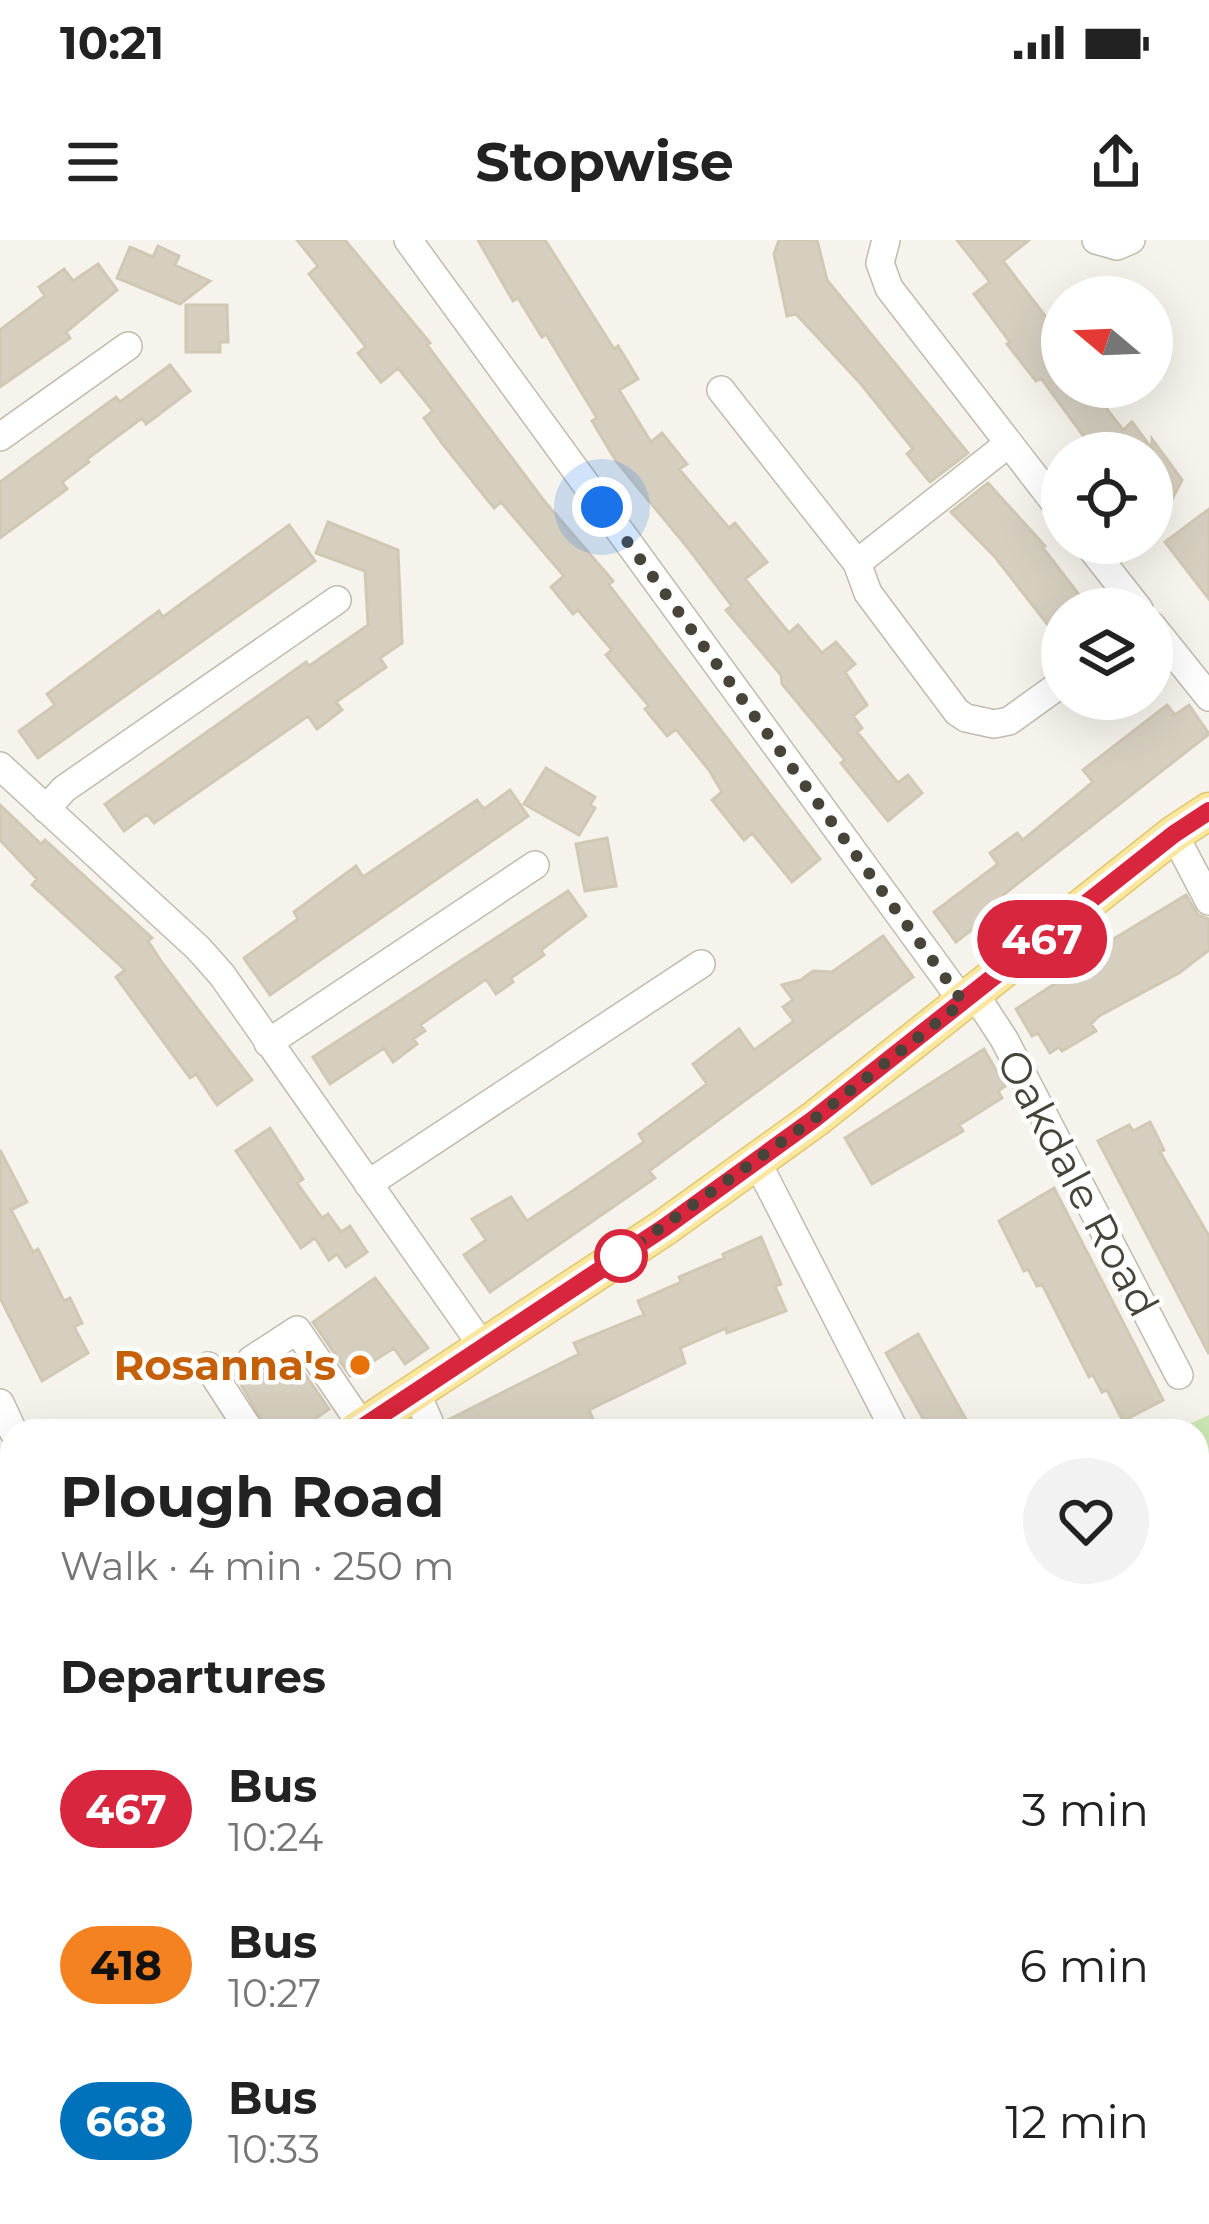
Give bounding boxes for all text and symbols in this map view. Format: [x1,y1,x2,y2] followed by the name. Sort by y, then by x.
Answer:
[60,15,164,70] text: 10:21
[60,129,126,195] icon: menu
[475,129,734,195] text: Stopwise
[1083,129,1149,195] icon: share
[1041,276,1173,408] north arrow
[1041,276,1173,720] map controls
[1041,432,1173,564] button: locate
[572,477,632,537] your location
[1041,588,1173,720] button: layers
[973,900,1111,978] line badge: 467
[1001,913,1083,965] text: 467
[986,1041,1170,1325] street label: Oakdale Road
[596,1231,646,1281] unlabelled marker
[113,1339,336,1391] place label: Rosanna's
[347,1352,373,1378] marker: Rosanna's
[1023,1458,1149,1584] button: heart
[60,1462,444,1531] text: Plough Road
[60,1542,454,1590] text: Walk · 4 min · 250 m
[60,1649,326,1704] text: Departures
[228,1758,317,1813] text: Bus
[1022,1782,1149,1837] text: 3 min
[85,1783,167,1835] text: 467
[228,1813,323,1861] text: 10:24
[228,1914,317,1969] text: Bus
[1020,1938,1149,1993] text: 6 min
[90,1939,162,1991] text: 418
[228,1969,321,2017] text: 10:27
[228,2070,317,2125] text: Bus
[1005,2094,1149,2149] text: 12 min
[85,2095,167,2147] text: 668
[228,2125,320,2173] text: 10:33

